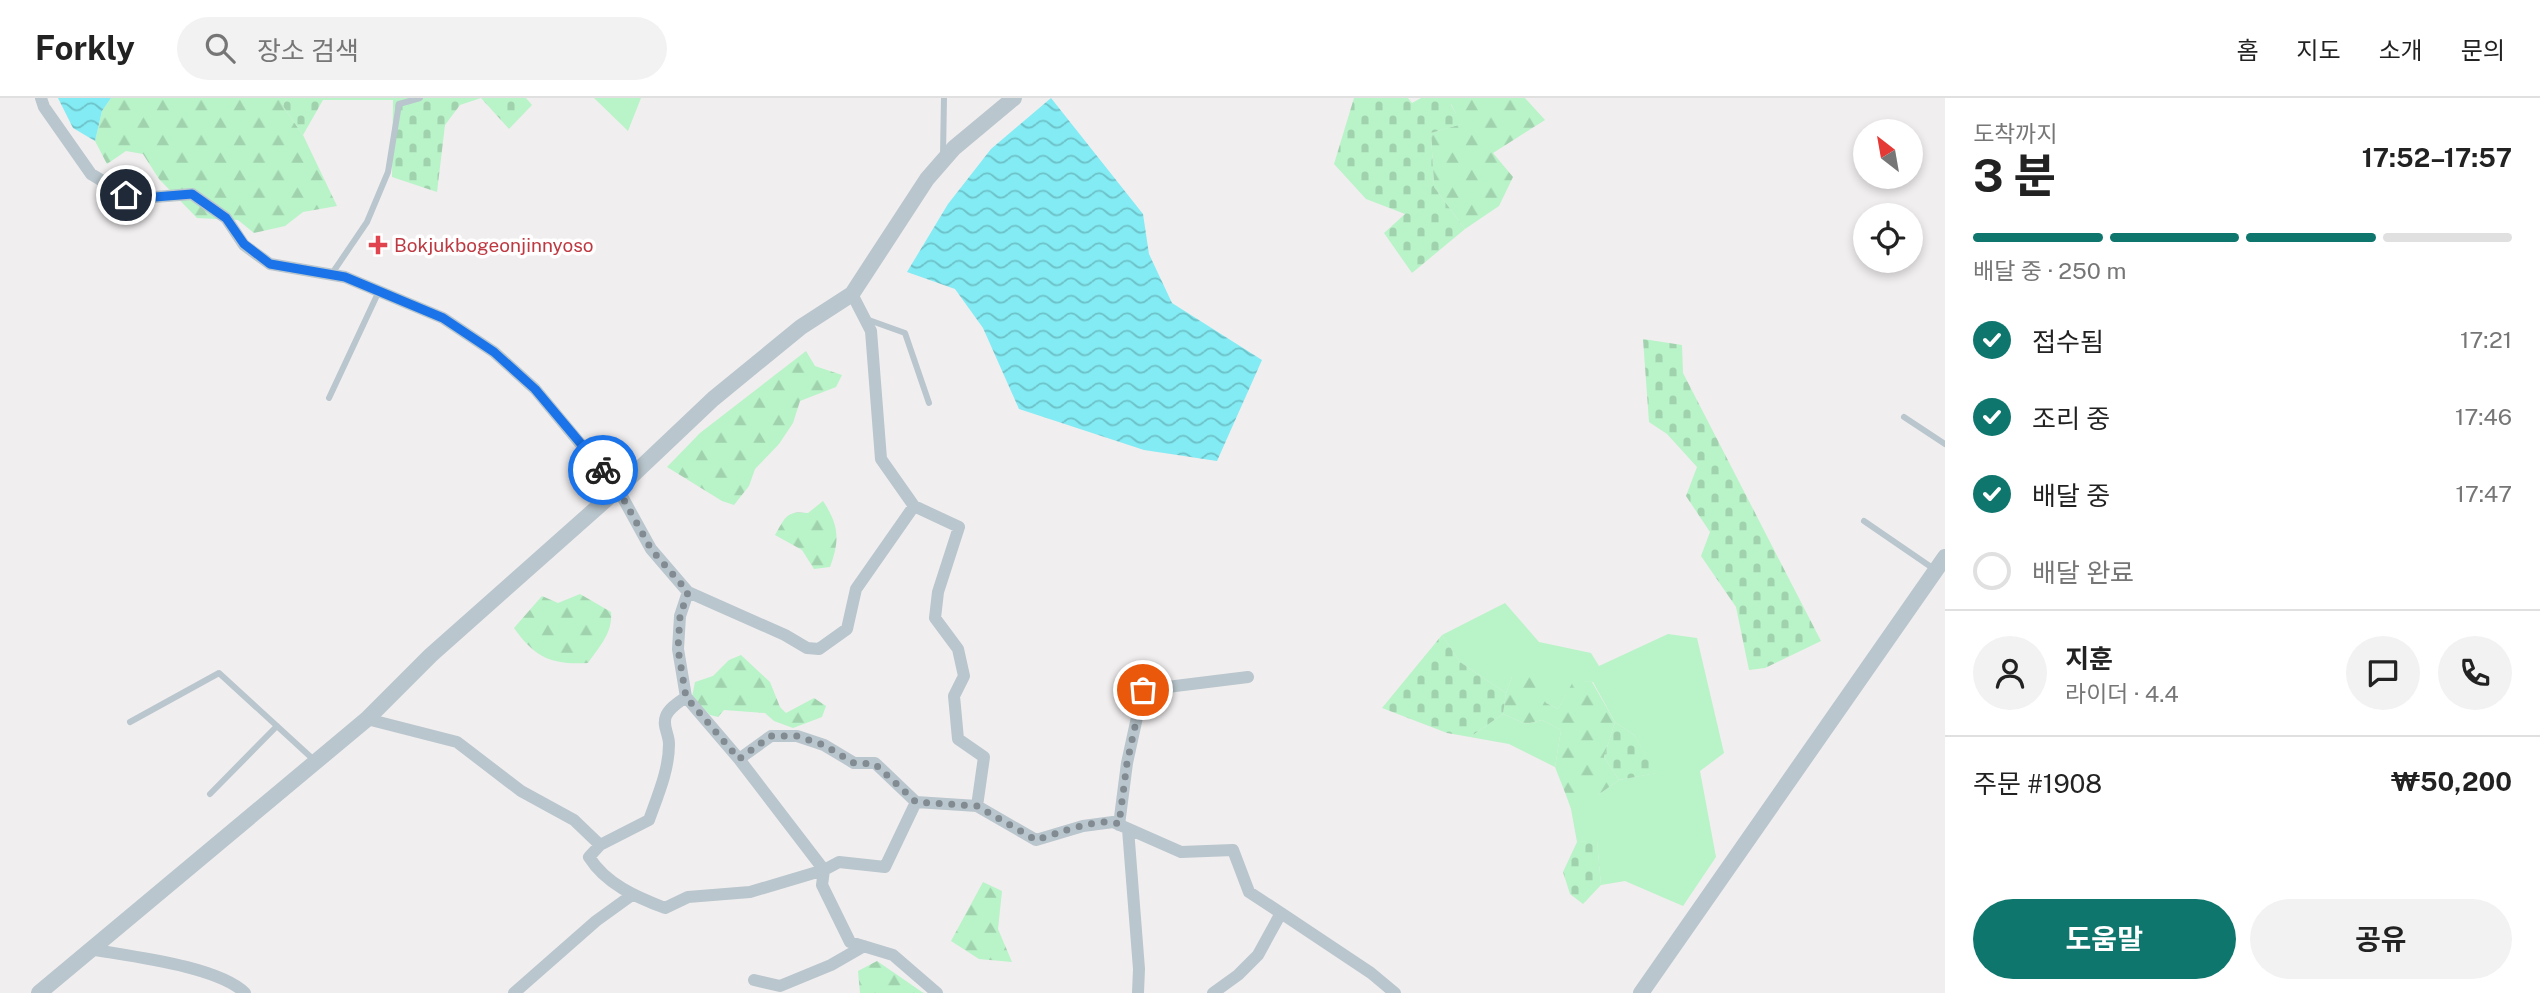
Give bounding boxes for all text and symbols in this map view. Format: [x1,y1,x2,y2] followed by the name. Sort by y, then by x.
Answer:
[177,17,667,80] search box
[35,29,135,67] text: Forkly
[201,29,239,67] icon: search
[257,35,359,66] text: 장소 검색
[2236,36,2258,64] text: 홈
[2296,36,2341,64] text: 지도
[2379,36,2423,64] text: 소개
[2461,36,2505,64] text: 문의
[1853,119,1923,189] north arrow
[1853,119,1923,273] map controls
[1973,120,2058,147] text: 도착까지
[2362,142,2512,173] text: 17:52–17:57
[1973,148,2056,202] text: 3 분
[96,165,156,225] pin
[107,176,145,214] icon: home
[1853,203,1923,273] button: locate
[394,234,594,256] place label: Bokjukbogeonjinnyoso
[368,235,388,255] marker: Bokjukbogeonjinnyoso
[1973,257,2126,284] text: 배달 중 · 250 m
[1973,321,2011,359] icon: check
[2032,326,2104,357] text: 접수됨
[2460,326,2512,353] text: 17:21
[1973,398,2011,436] icon: check
[2032,403,2110,434] text: 조리 중
[2455,403,2512,430] text: 17:46
[568,435,638,505] courier
[584,451,622,489] icon: bike
[1973,475,2011,513] icon: check
[2032,480,2110,511] text: 배달 중
[2456,480,2512,507] text: 17:47
[2032,557,2134,588] text: 배달 완료
[1973,636,2047,710] button: person
[2346,636,2420,710] button: chat
[2438,636,2512,710] button: phone
[2065,643,2113,674] text: 지훈
[1113,660,1173,720] pin
[1124,671,1162,709] icon: bag
[2065,680,2179,707] text: 라이더 · 4.4
[2391,766,2512,797] text: ₩50,200
[1973,768,2102,799] text: 주문 #1908
[1973,899,2236,979] button: 도움말
[2250,899,2512,979] button: 공유

